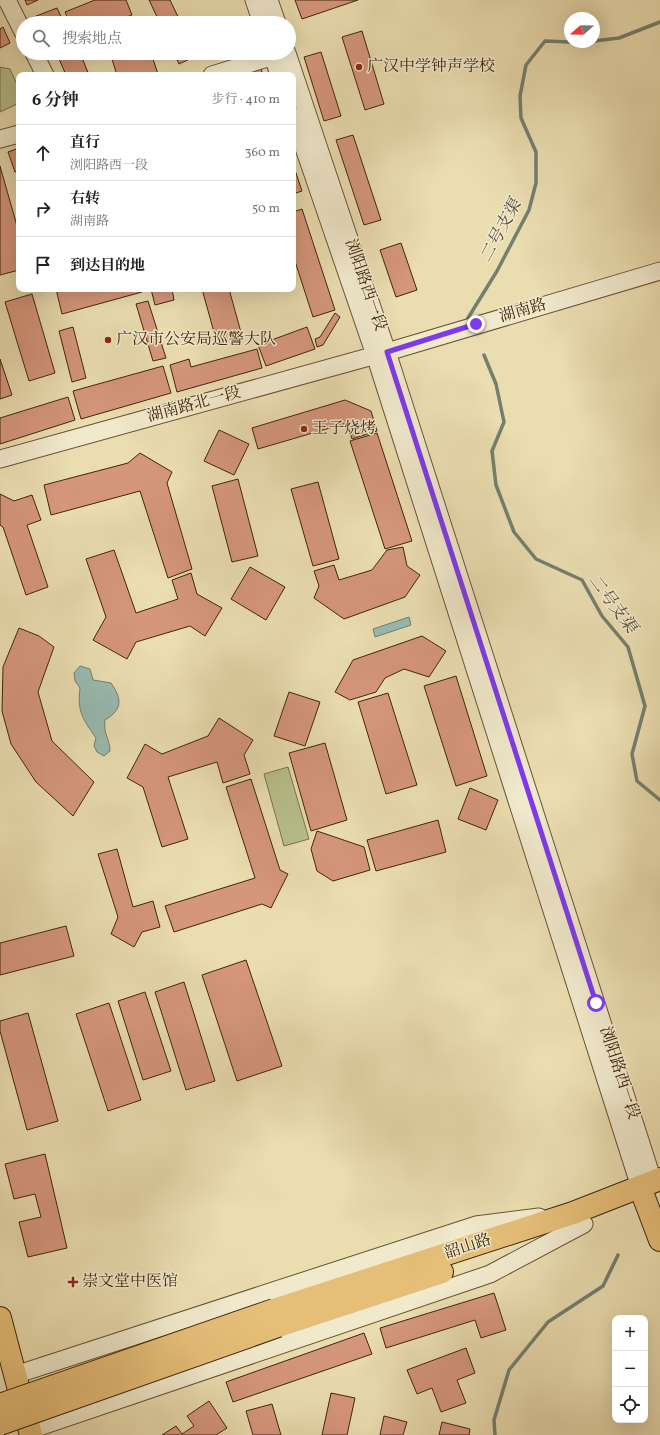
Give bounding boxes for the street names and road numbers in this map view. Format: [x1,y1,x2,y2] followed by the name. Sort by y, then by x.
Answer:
[339,236,391,334] street label: 浏阳路西一段
[497,294,549,328] street label: 湖南路
[145,382,243,428] street label: 湖南路北一段
[594,1024,644,1122] street label: 浏阳路西一段
[442,1229,494,1265] street label: 韶山路

